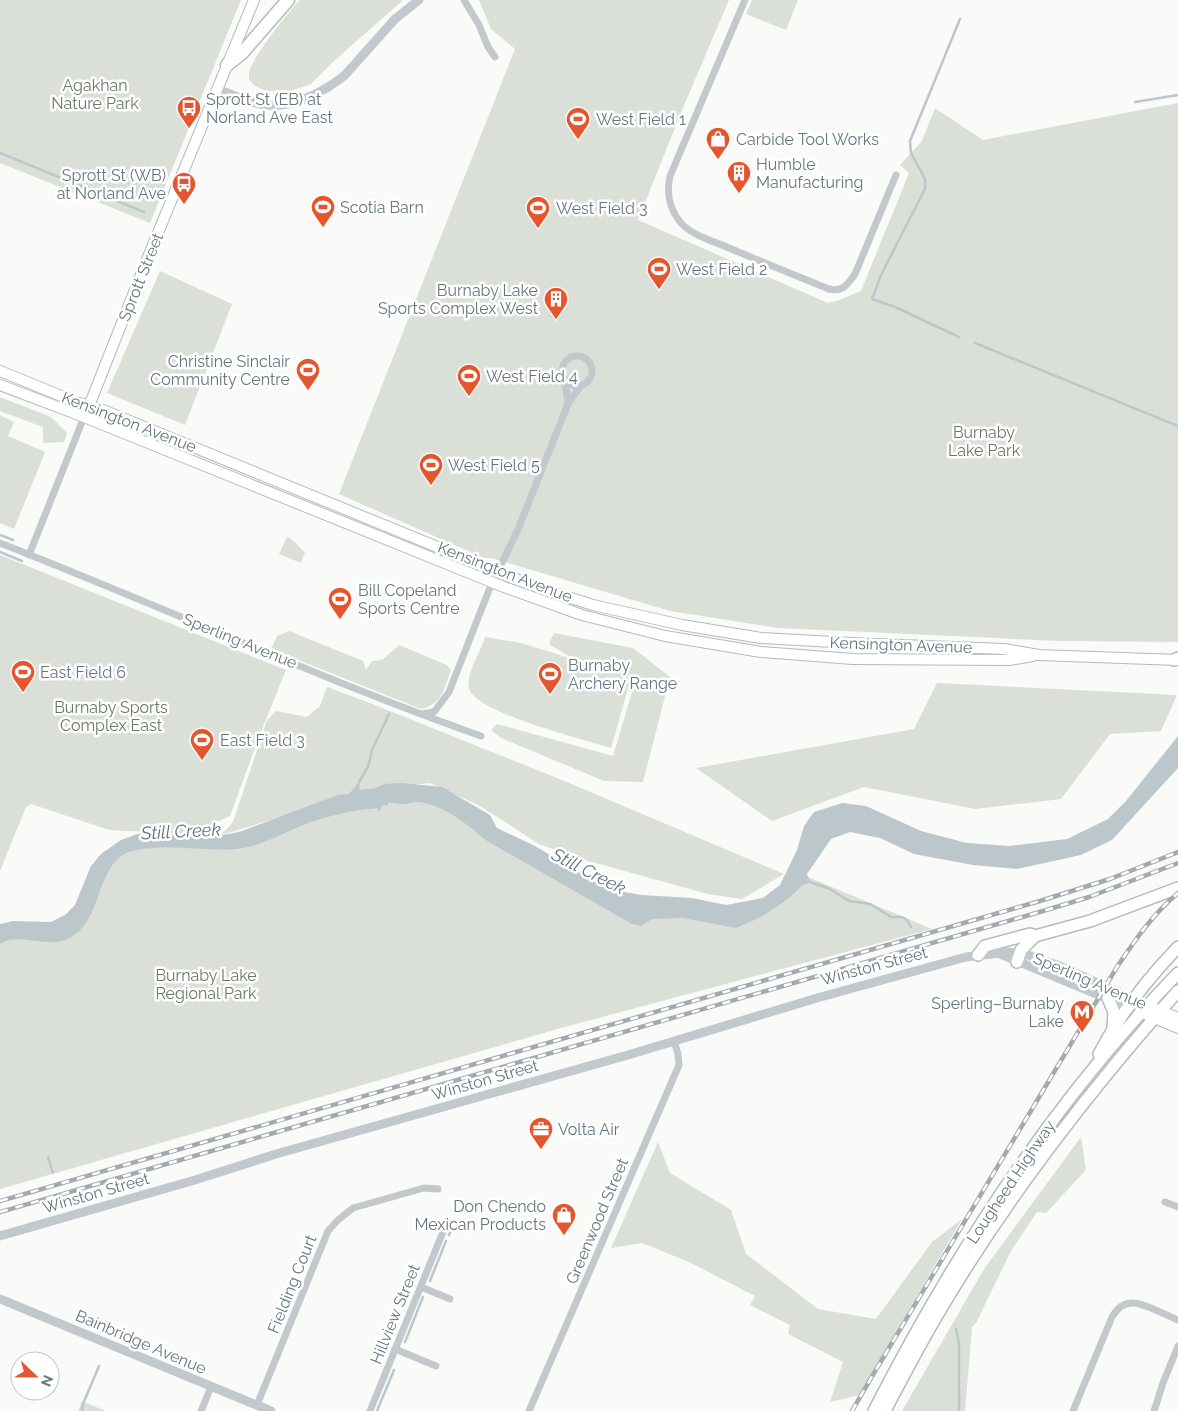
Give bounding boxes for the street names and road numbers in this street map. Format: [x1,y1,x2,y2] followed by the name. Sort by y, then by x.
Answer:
[115,230,168,324] street label: Sprott Street
[59,388,199,456] street label: Kensington Avenue
[435,538,575,606] street label: Kensington Avenue
[180,609,300,673] street label: Sperling Avenue
[829,633,973,657] street label: Kensington Avenue
[819,942,930,989] street label: Winston Street
[1030,949,1150,1013] street label: Sperling Avenue
[430,1056,541,1104] street label: Winston Street
[963,1117,1059,1247] street label: Lougheed Highway
[562,1155,632,1287] street label: Greenwood Street
[41,1169,152,1217] street label: Winston Street
[264,1231,321,1336] street label: Fielding Court
[366,1261,424,1367] street label: Hillview Street
[73,1306,209,1378] street label: Bainbridge Avenue

